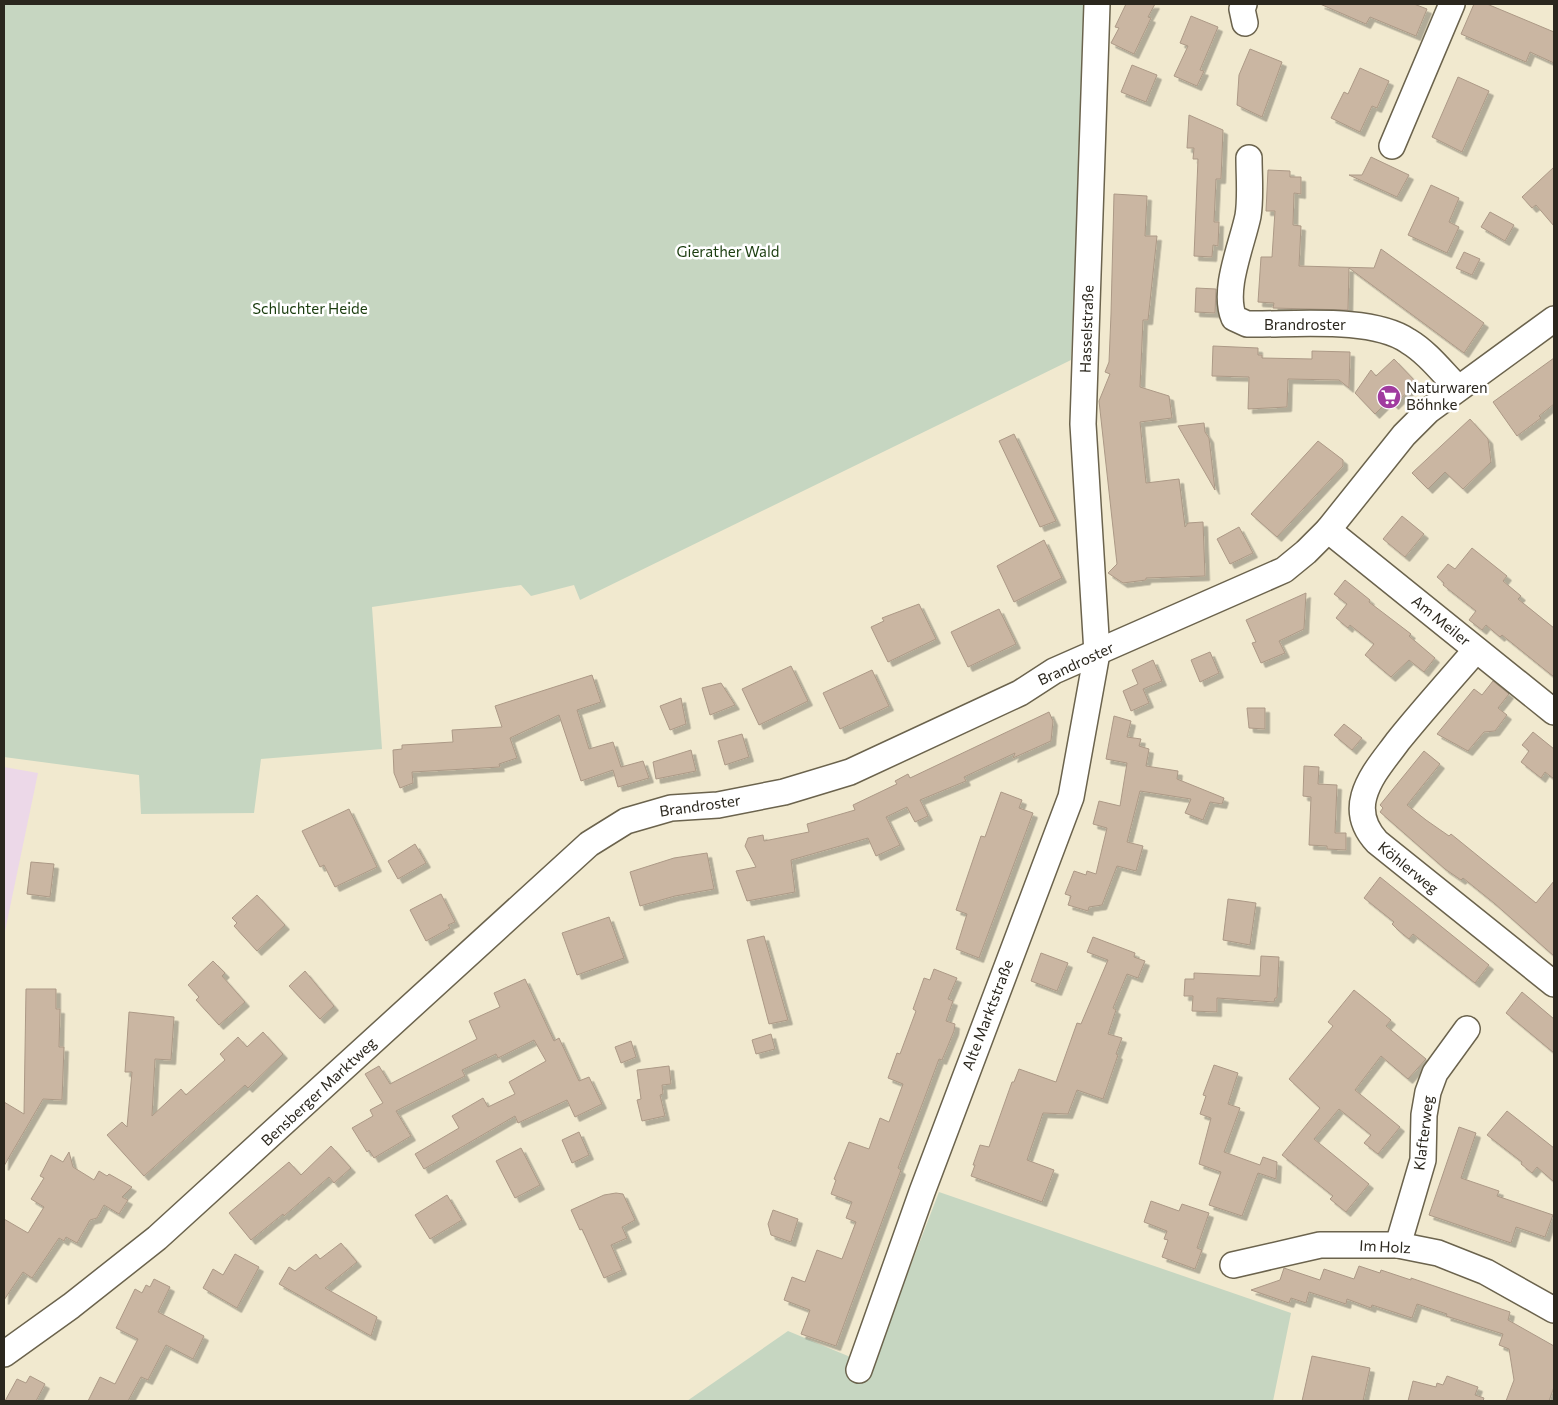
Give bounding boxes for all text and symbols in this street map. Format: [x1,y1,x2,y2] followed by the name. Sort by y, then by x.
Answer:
[677,242,779,260] park label: Gierather Wald
[1075,285,1097,373] street label: Hasselstraße
[252,299,368,317] park label: Schluchter Heide
[1264,315,1346,333] street label: Brandroster
[1406,378,1488,413] place label: Naturwaren Böhnke
[1376,384,1402,410] supermarket icon: Naturwaren Böhnke
[1409,591,1475,649] street label: Am Meiler
[1035,638,1117,689] street label: Brandroster
[658,790,742,820] street label: Brandroster
[1375,837,1443,897] street label: Köhlerweg
[958,957,1016,1072] street label: Alte Marktstraße
[257,1033,380,1149] street label: Bensberger Marktweg
[1409,1094,1437,1171] street label: Klafterweg
[1359,1236,1411,1256] street label: Im Holz

